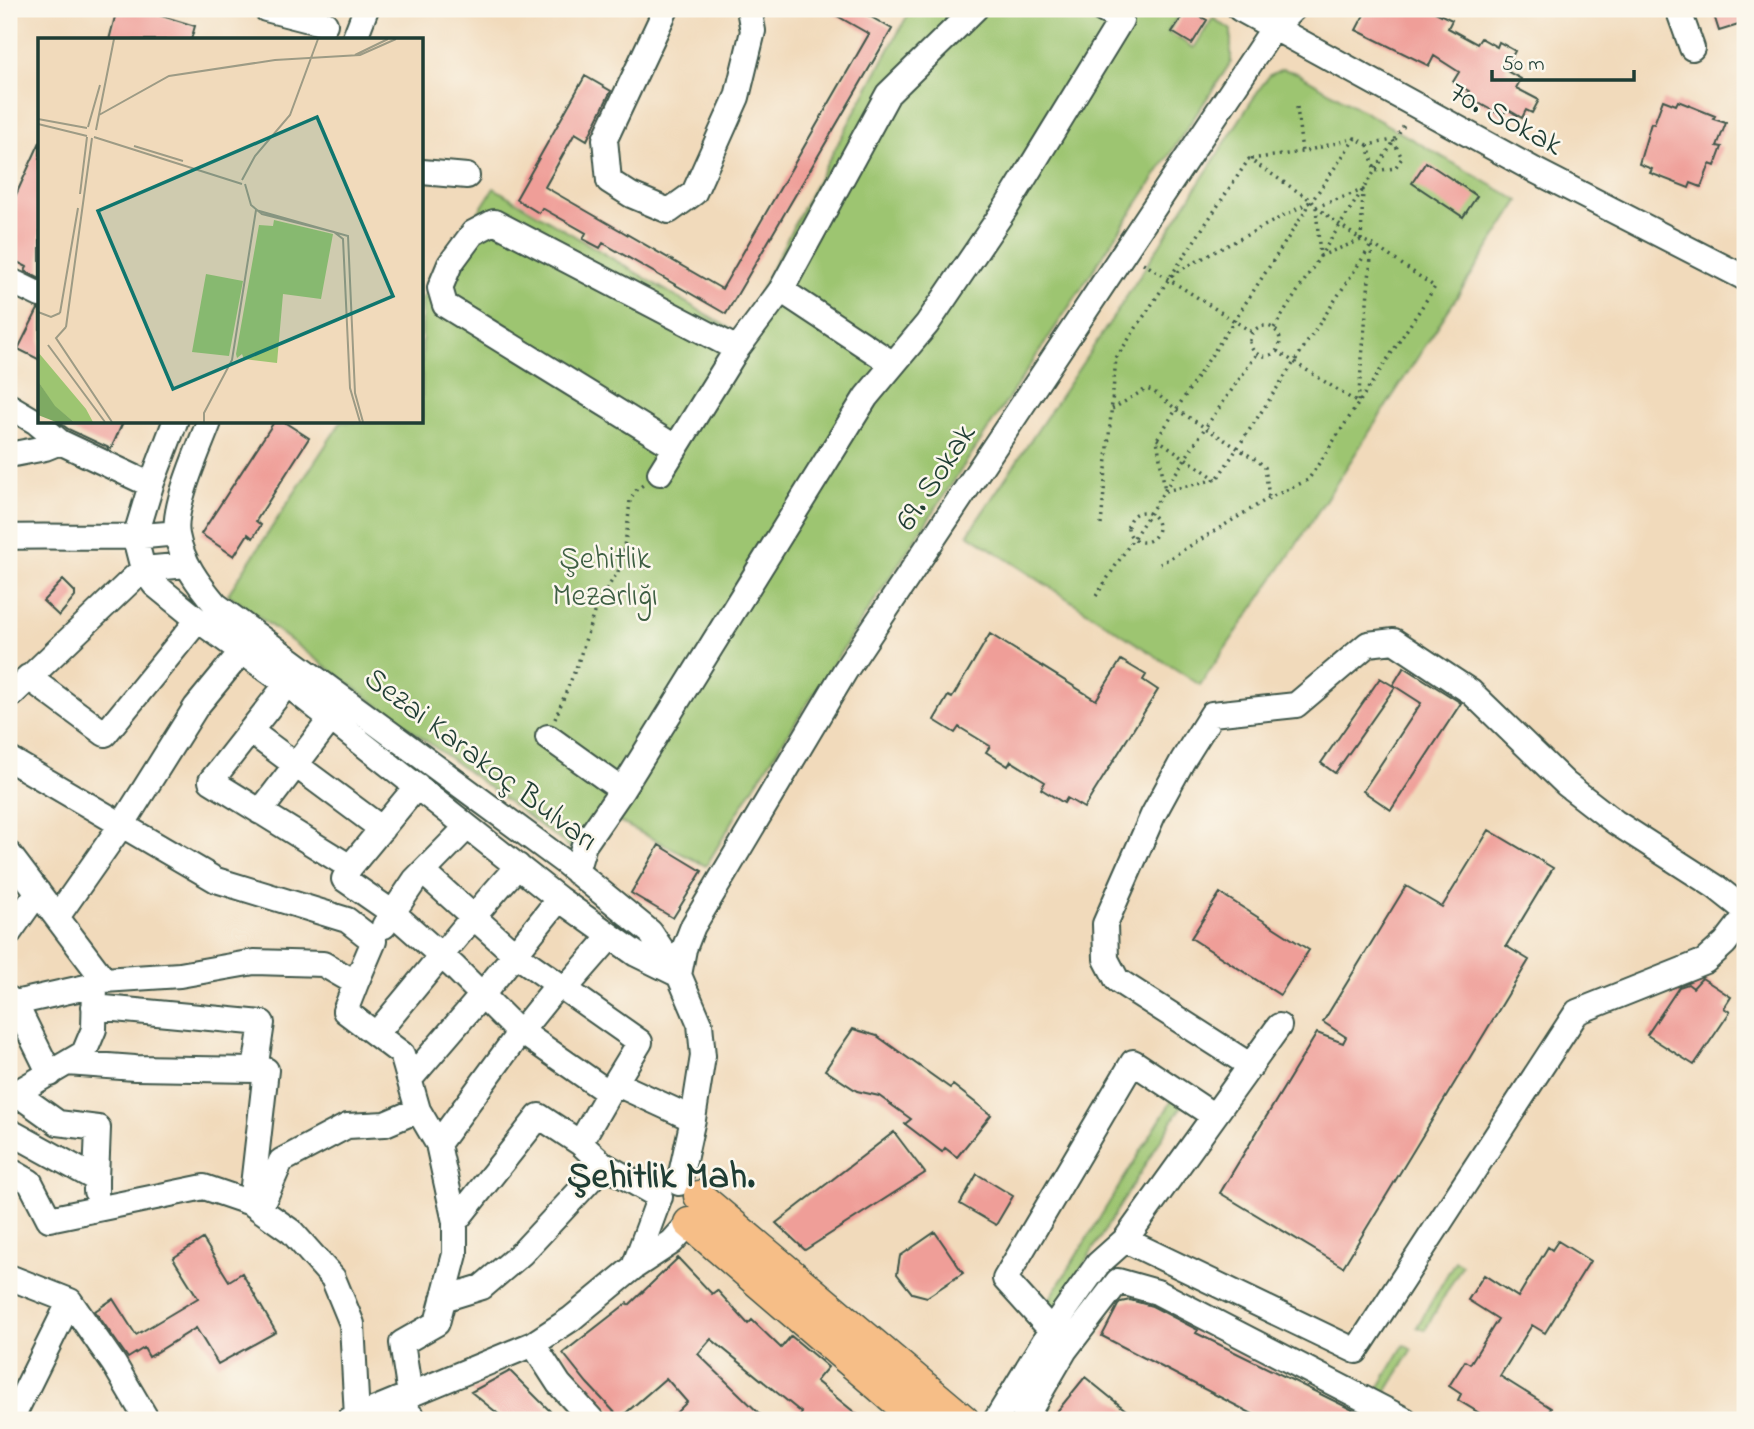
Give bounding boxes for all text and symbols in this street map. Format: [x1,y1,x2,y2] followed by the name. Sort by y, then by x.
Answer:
[38,38,424,424] inset map
[1492,38,1633,82] scale bar
[1502,50,1545,80] text: 50 m
[1440,70,1572,170] street label: 70. Sokak
[885,414,990,541] street label: 69. Sokak
[552,537,658,622] park label: Şehitlik Mezarlığı
[353,657,607,865] street label: Sezai Karakoç Bulvarı
[567,1150,755,1206] district label: Şehitlik Mah.

